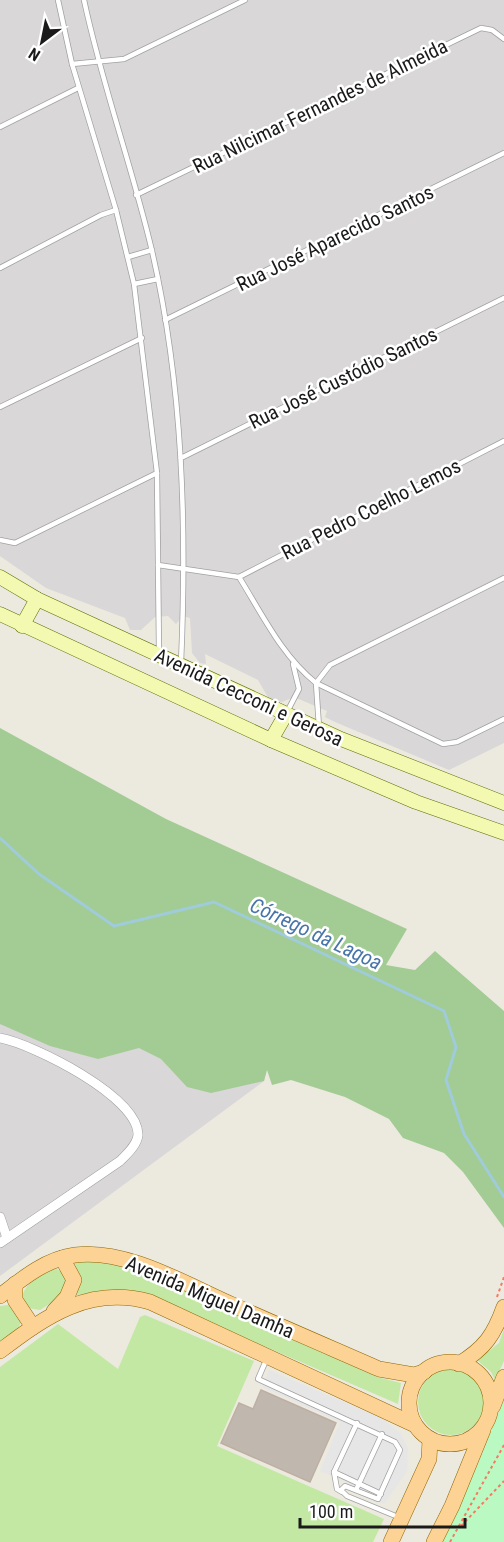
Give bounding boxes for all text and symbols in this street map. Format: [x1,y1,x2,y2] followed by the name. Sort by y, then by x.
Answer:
[12,12,72,72] north arrow
[189,34,451,178] street label: Rua Nilcimar Fernandes de Almeida
[25,44,44,65] text: N
[232,180,438,296] street label: Rua José Aparecido Santos
[245,322,441,434] street label: Rua José Custódio Santos
[277,453,465,565] street label: Rua Pedro Coelho Lemos
[151,643,347,751] street label: Avenida Cecconi e Gerosa
[246,893,386,975] water label: Córrego da Lagoa
[122,1251,298,1343] street label: Avenida Miguel Damha
[300,1491,465,1529] scale bar
[309,1501,353,1522] text: 100 m

